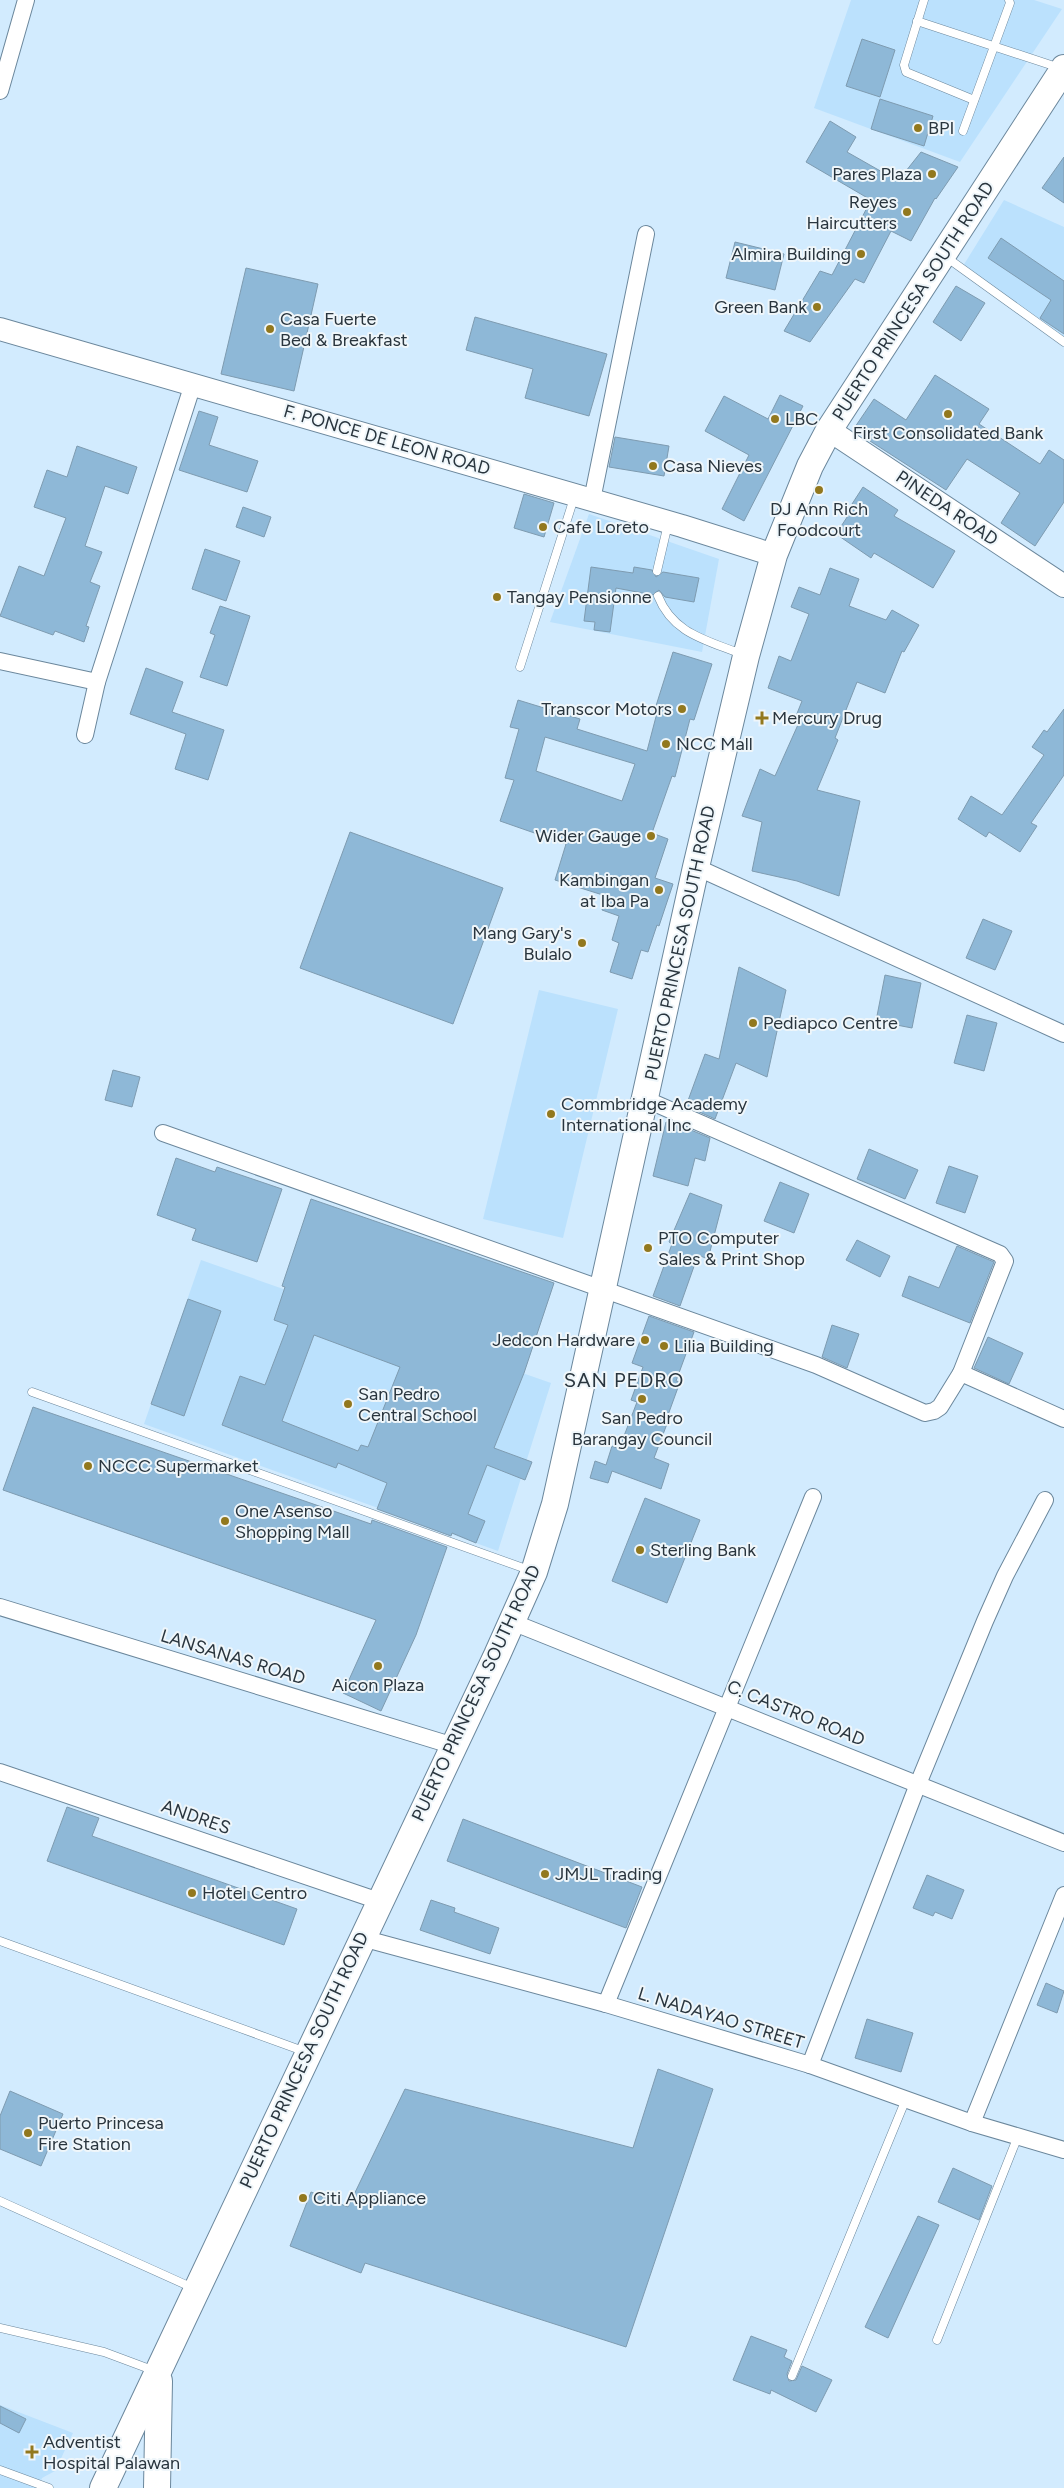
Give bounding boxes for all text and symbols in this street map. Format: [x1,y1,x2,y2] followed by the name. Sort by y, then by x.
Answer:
[928,117,954,139] place label: BPI
[912,122,924,134] marker: BPI
[832,163,922,185] place label: Pares Plaza
[926,168,938,180] marker: Pares Plaza
[827,177,999,425] street label: PUERTO PRINCESA SOUTH ROAD
[806,191,897,234] place label: Reyes Haircutters
[901,206,913,218] marker: Reyes Haircutters
[731,243,851,265] place label: Almira Building
[855,248,867,260] marker: Almira Building
[714,296,807,318] place label: Green Bank
[811,301,823,313] marker: Green Bank
[280,308,408,351] place label: Casa Fuerte Bed & Breakfast
[264,323,276,335] marker: Casa Fuerte Bed & Breakfast
[281,400,493,480] street label: F. PONCE DE LEON ROAD
[785,408,818,430] place label: LBC
[942,408,954,420] marker: First Consolidated Bank
[769,413,781,425] marker: LBC
[853,422,1043,444] place label: First Consolidated Bank
[663,455,762,477] place label: Casa Nieves
[647,460,659,472] marker: Casa Nieves
[892,466,1002,550] street label: PINEDA ROAD
[813,484,825,496] marker: DJ Ann Rich Foodcourt
[770,498,868,541] place label: DJ Ann Rich Foodcourt
[553,516,649,538] place label: Cafe Loreto
[537,521,549,533] marker: Cafe Loreto
[507,586,652,608] place label: Tangay Pensionne
[491,591,503,603] marker: Tangay Pensionne
[541,698,672,720] place label: Transcor Motors
[676,703,688,715] marker: Transcor Motors
[772,707,882,729] place label: Mercury Drug
[756,712,768,724] marker: Mercury Drug
[676,733,753,755] place label: NCC Mall
[660,738,672,750] marker: NCC Mall
[640,804,720,1082] street label: PUERTO PRINCESA SOUTH ROAD
[535,825,641,847] place label: Wider Gauge
[645,830,657,842] marker: Wider Gauge
[559,869,649,912] place label: Kambingan at Iba Pa
[653,884,665,896] marker: Kambingan at Iba Pa
[472,922,572,965] place label: Mang Gary's Bulalo
[576,937,588,949] marker: Mang Gary's Bulalo
[763,1012,898,1034] place label: Pediapco Centre
[747,1017,759,1029] marker: Pediapco Centre
[561,1093,748,1136] place label: Commbridge Academy International Inc
[545,1108,557,1120] marker: Commbridge Academy International Inc
[658,1227,805,1270] place label: PTO Computer Sales & Print Shop
[642,1242,654,1254] marker: PTO Computer Sales & Print Shop
[492,1329,635,1351] place label: Jedcon Hardware
[639,1334,651,1346] marker: Jedcon Hardware
[674,1335,774,1357] place label: Lilia Building
[658,1340,670,1352] marker: Lilia Building
[564,1368,684,1392] district label: SAN PEDRO
[358,1383,477,1426] place label: San Pedro Central School
[636,1393,648,1405] marker: San Pedro Barangay Council
[342,1398,354,1410] marker: San Pedro Central School
[572,1407,712,1450] place label: San Pedro Barangay Council
[98,1455,259,1477] place label: NCCC Supermarket
[82,1460,94,1472] marker: NCCC Supermarket
[235,1500,349,1543] place label: One Asenso Shopping Mall
[219,1515,231,1527] marker: One Asenso Shopping Mall
[650,1539,756,1561] place label: Sterling Bank
[634,1544,646,1556] marker: Sterling Bank
[407,1561,545,1825] street label: PUERTO PRINCESA SOUTH ROAD
[158,1625,308,1689] street label: LANSANAS ROAD
[372,1660,384,1672] marker: Aicon Plaza
[332,1674,424,1696] place label: Aicon Plaza
[724,1675,868,1751] street label: C. CASTRO ROAD
[159,1795,233,1839] street label: ANDRES
[555,1863,662,1885] place label: JMJL Trading
[539,1868,551,1880] marker: JMJL Trading
[202,1882,307,1904] place label: Hotel Centro
[186,1887,198,1899] marker: Hotel Centro
[235,1928,373,2192] street label: PUERTO PRINCESA SOUTH ROAD
[635,1982,807,2054] street label: L. NADAYAO STREET
[38,2112,164,2155] place label: Puerto Princesa Fire Station
[22,2127,34,2139] marker: Puerto Princesa Fire Station
[313,2187,426,2209] place label: Citi Appliance
[297,2192,309,2204] marker: Citi Appliance
[43,2431,180,2474] place label: Adventist Hospital Palawan
[25,2445,39,2459] marker: Adventist Hospital Palawan

